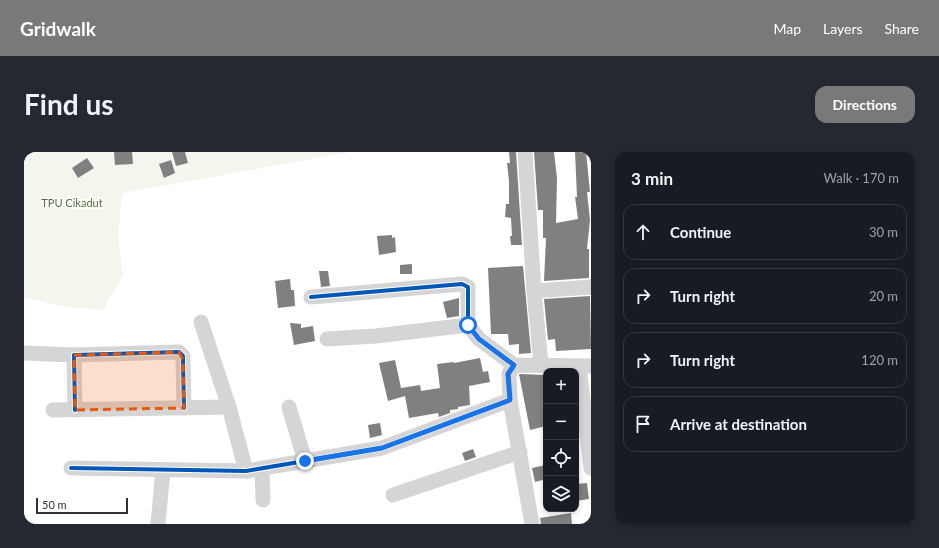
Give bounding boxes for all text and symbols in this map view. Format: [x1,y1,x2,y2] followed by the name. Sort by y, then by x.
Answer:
[20,17,96,40] text: Gridwalk
[773,20,801,37] text: Map
[823,20,863,37] text: Layers
[885,20,919,37] text: Share
[815,86,915,123] button: Directions
[24,87,114,121] text: Find us
[631,168,673,189] text: 3 min
[823,170,899,186] text: Walk · 170 m
[41,196,103,209] park label: TPU Cikadut
[632,221,654,243] icon: ahead
[670,223,731,241] text: Continue
[869,224,898,240] text: 30 m
[632,285,654,307] icon: right
[670,287,735,305] text: Turn right
[869,288,898,304] text: 20 m
[459,316,477,334] route start
[632,349,654,371] icon: right
[670,351,735,369] text: Turn right
[861,352,898,368] text: 120 m
[543,368,579,512] map controls
[543,368,579,404] button: +
[543,404,579,440] button: −
[632,413,654,435] icon: arrive
[670,415,807,433] text: Arrive at destination
[543,440,579,476] button: locate
[296,452,314,470] route end
[543,476,579,512] button: layers
[36,496,128,515] scale bar
[42,498,67,511] text: 50 m

